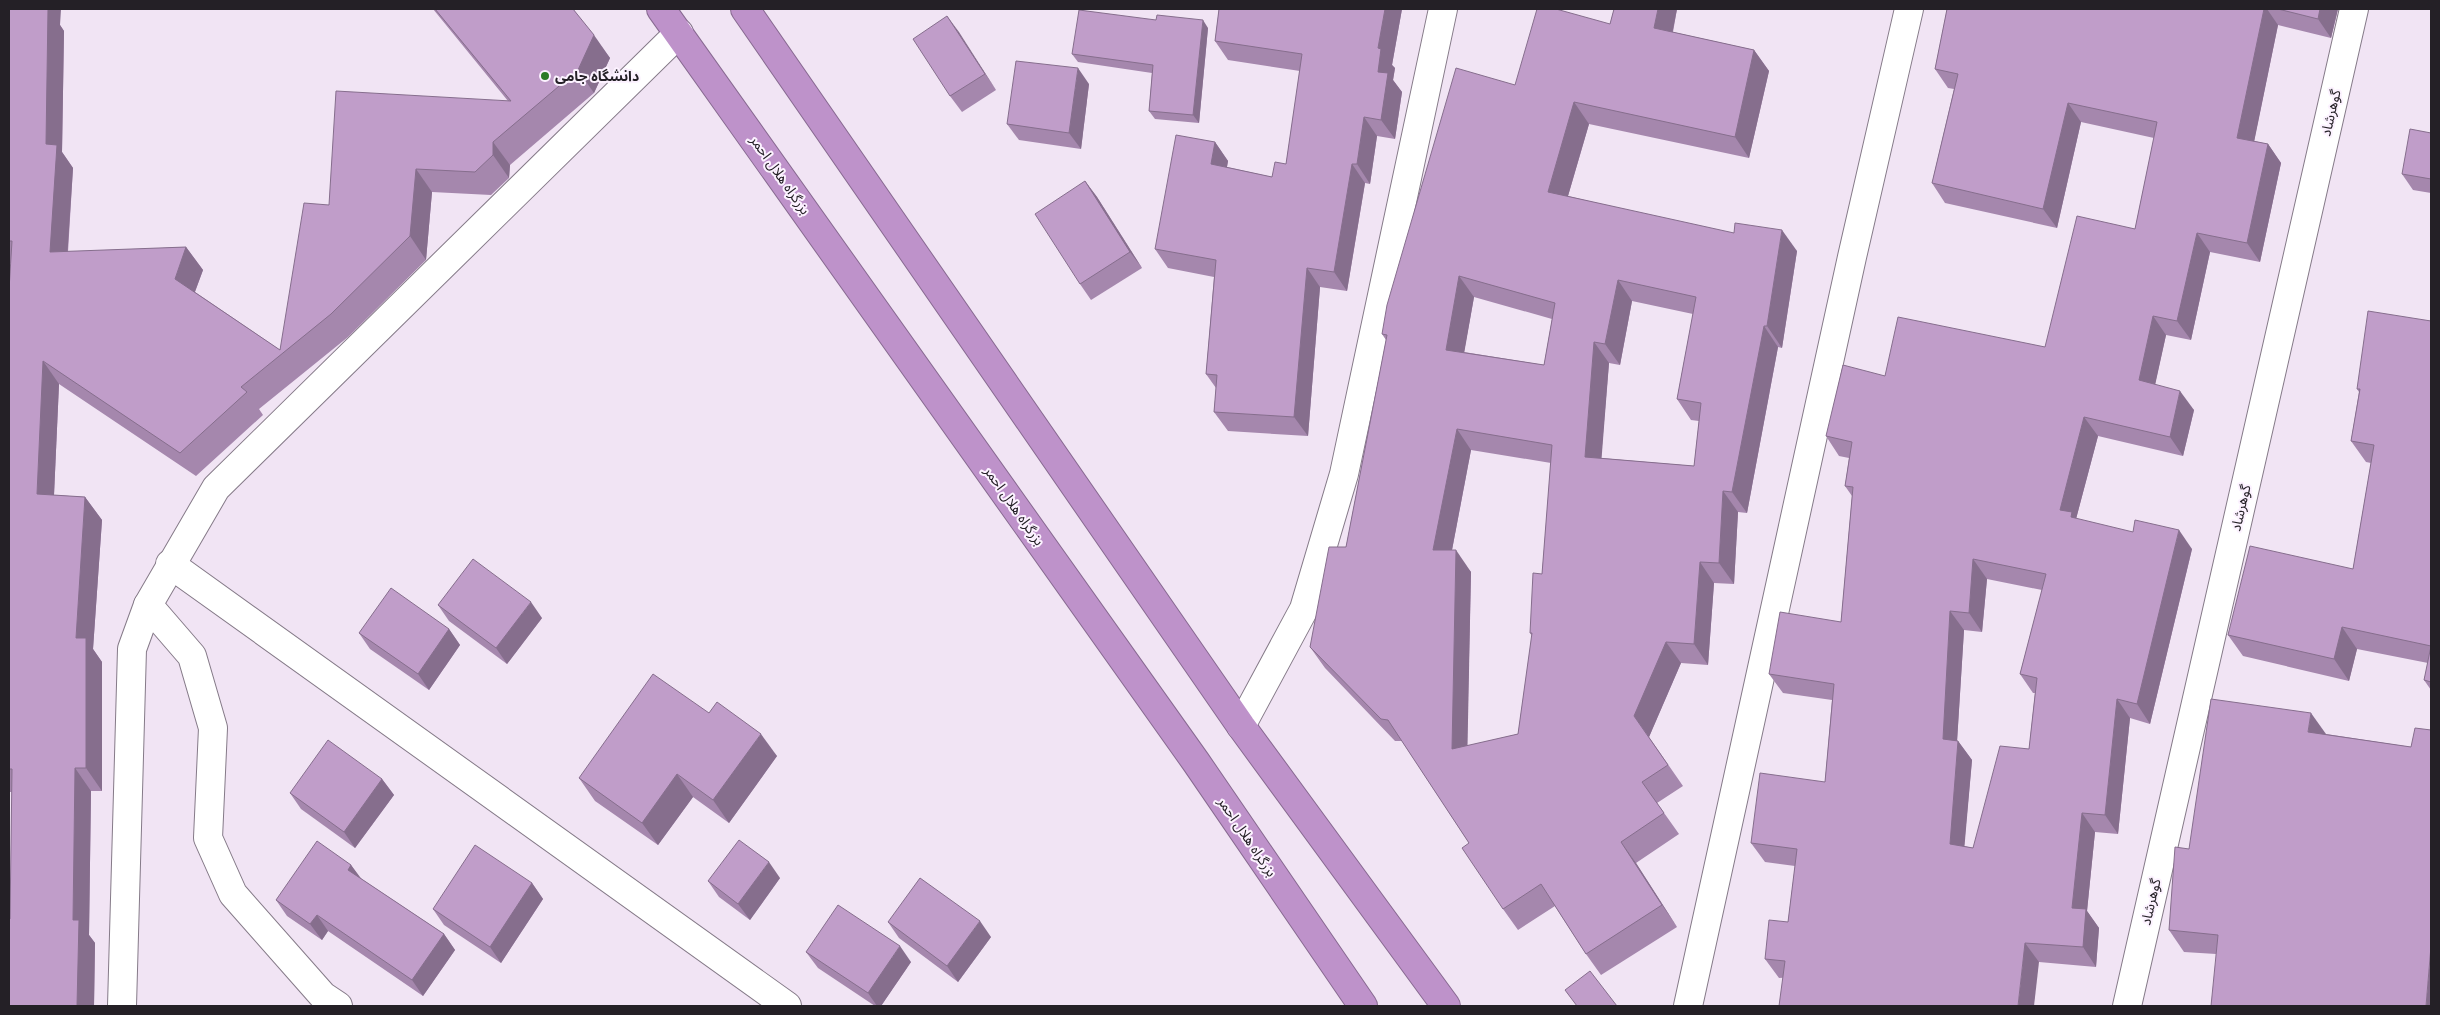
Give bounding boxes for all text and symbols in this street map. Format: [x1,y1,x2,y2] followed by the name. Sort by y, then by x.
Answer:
[555,68,639,85] place label: دانشگاه جامی
[539,70,551,82] marker: دانشگاه جامی
[2317,88,2345,138] street label: گوهرشاد
[746,131,814,218] street label: بزرگراه هلال احمر
[980,462,1048,549] street label: بزرگراه هلال احمر
[2227,483,2255,533] street label: گوهرشاد
[1214,793,1280,880] street label: بزرگراه هلال احمر
[2137,877,2165,927] street label: گوهرشاد

